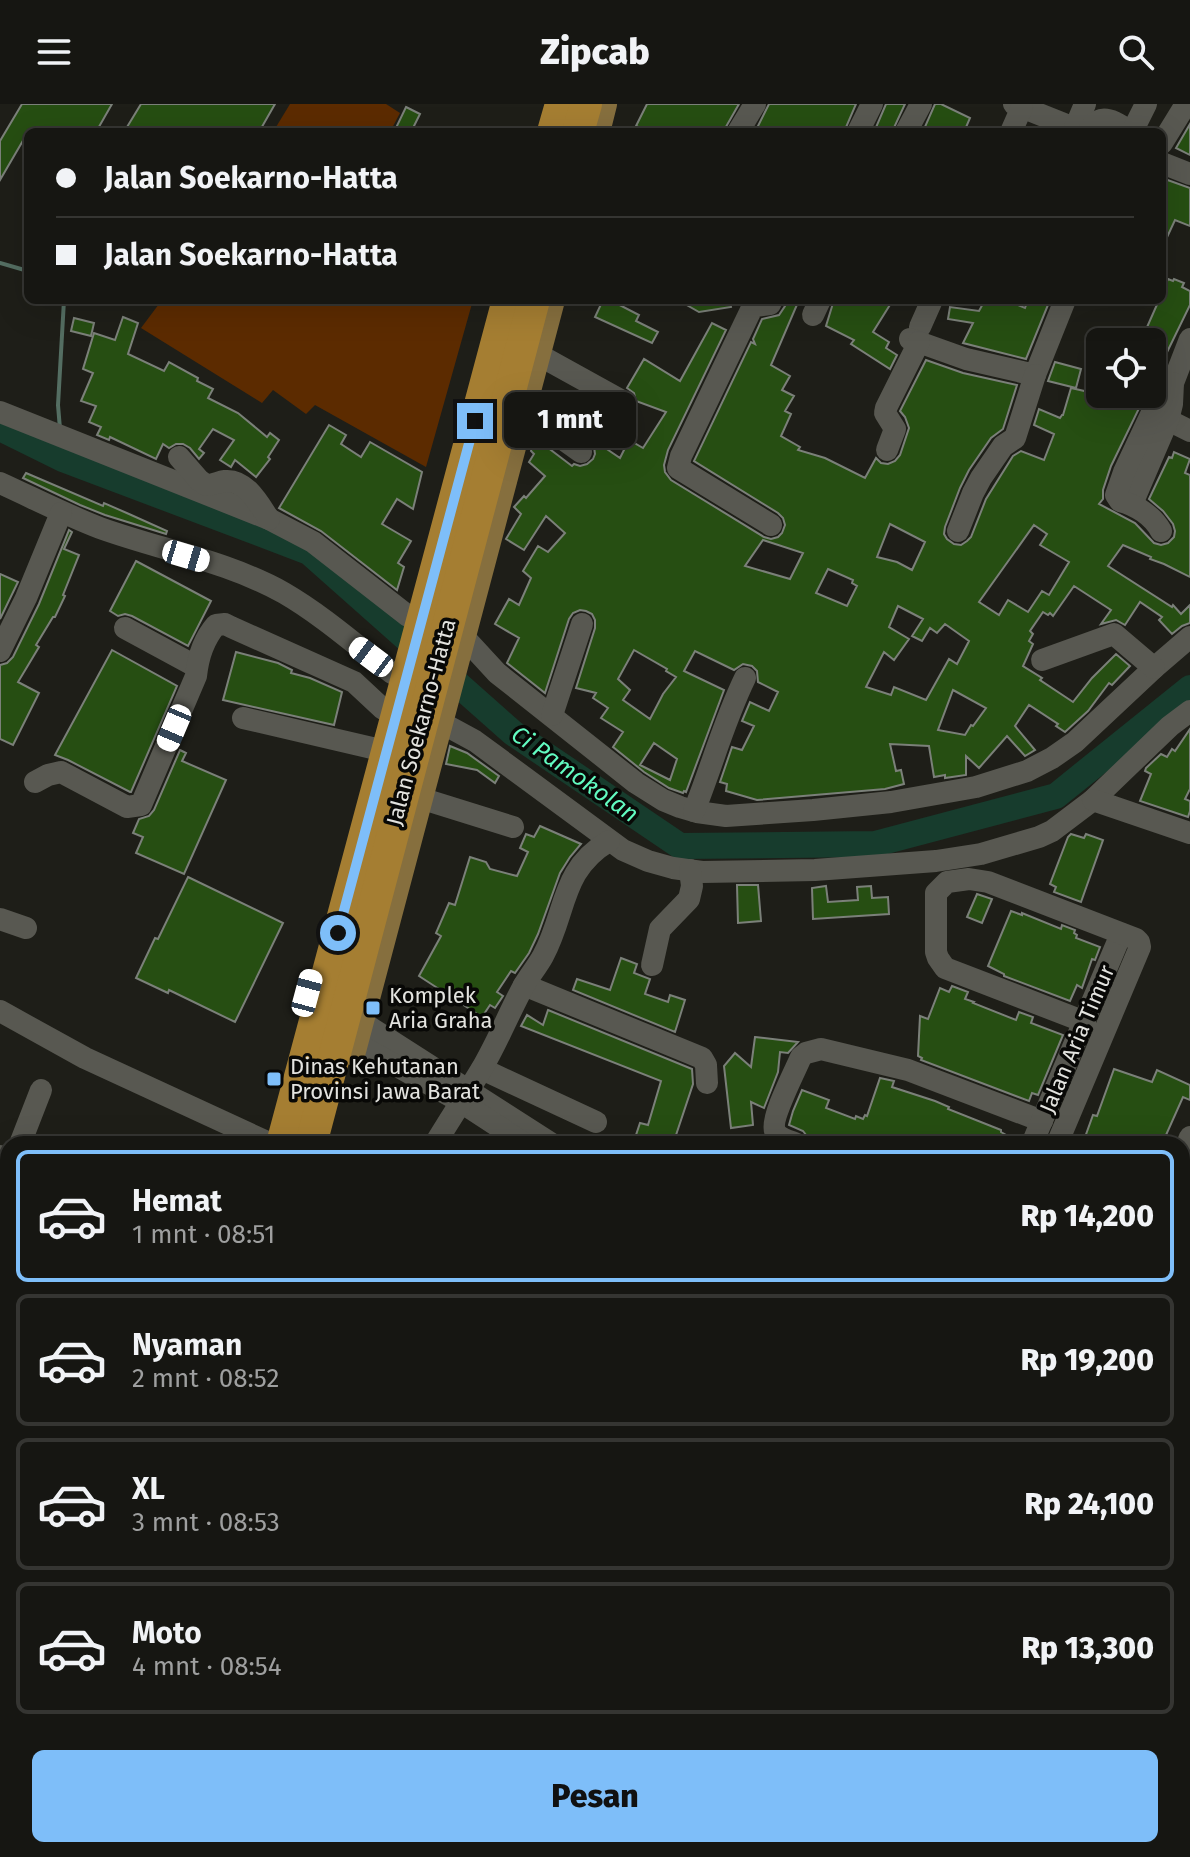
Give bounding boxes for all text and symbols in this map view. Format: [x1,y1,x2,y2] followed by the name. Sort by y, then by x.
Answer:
[32,30,76,74] icon: menu
[540,30,650,74] text: Zipcab
[1114,30,1158,74] icon: search
[104,160,398,196] text: Jalan Soekarno-Hatta
[104,237,398,273] text: Jalan Soekarno-Hatta
[1086,328,1166,408] map controls
[1086,328,1166,408] button: locate
[503,393,635,449] callout: 1 mnt
[457,403,493,439] route end
[537,404,603,435] text: 1 mnt
[160,538,212,574] car
[380,616,462,828] street label: Jalan Soekarno-Hatta
[345,633,397,681] car
[154,701,194,755] car
[506,720,644,828] water label: Ci Pamokolan
[320,915,356,951] route start
[1034,960,1121,1117] street label: Jalan Aria Timur
[289,967,325,1019] car
[389,982,493,1034] place label: Komplek Aria Graha
[364,999,382,1017] marker: Komplek Aria Graha
[290,1053,480,1105] place label: Dinas Kehutanan Provinsi Jawa Barat
[265,1070,283,1088] marker: Dinas Kehutanan Provinsi Jawa Barat
[36,1180,108,1252] icon: car
[132,1183,222,1219] text: Hemat
[1021,1198,1154,1234] text: Rp 14,200
[132,1219,275,1250] text: 1 mnt · 08:51
[36,1324,108,1396] icon: car
[132,1327,242,1363] text: Nyaman
[1021,1342,1154,1378] text: Rp 19,200
[132,1363,279,1394] text: 2 mnt · 08:52
[36,1468,108,1540] icon: car
[132,1471,165,1507] text: XL
[1025,1486,1154,1522] text: Rp 24,100
[132,1507,280,1538] text: 3 mnt · 08:53
[36,1612,108,1684] icon: car
[132,1615,202,1651] text: Moto
[1021,1630,1154,1666] text: Rp 13,300
[132,1651,282,1682] text: 4 mnt · 08:54
[32,1750,1158,1842] button: Pesan

